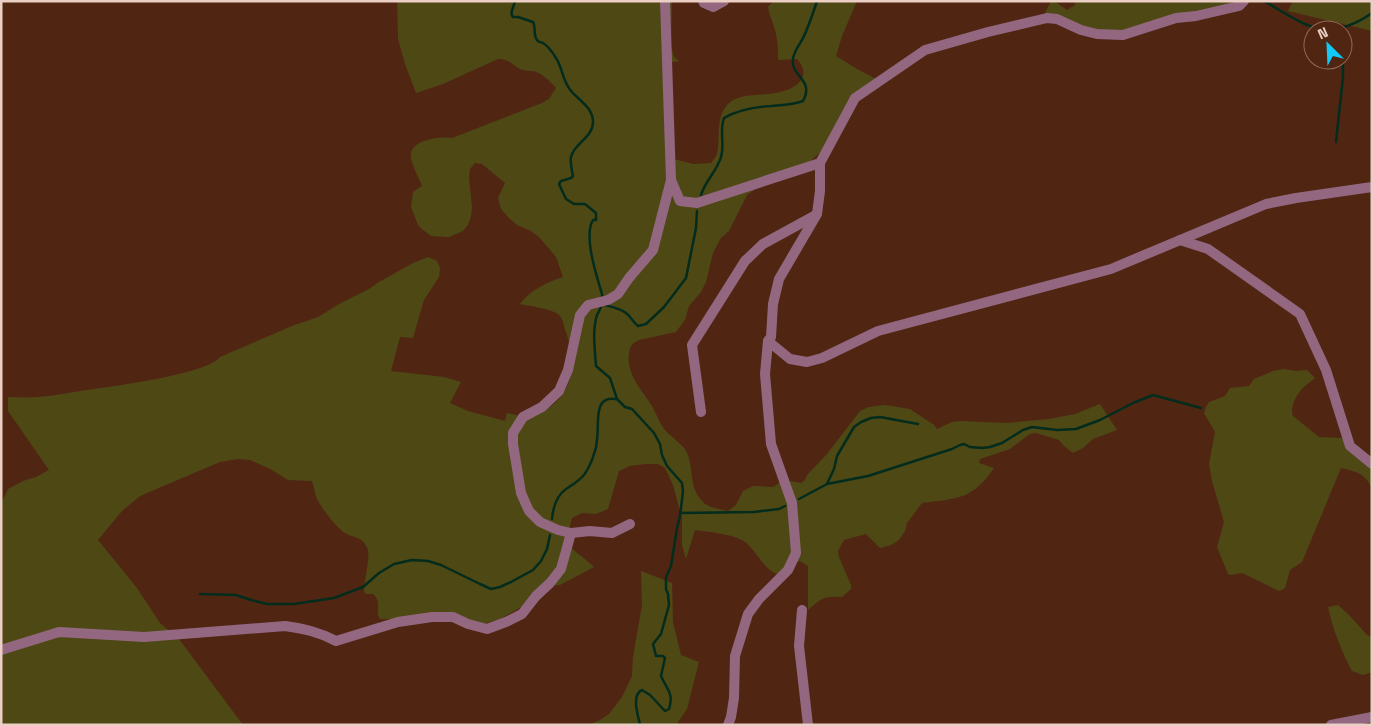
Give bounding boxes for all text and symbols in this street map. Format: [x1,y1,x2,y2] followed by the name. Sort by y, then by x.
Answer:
[1303,20,1353,70] north arrow
[1315,23,1331,43] text: N

